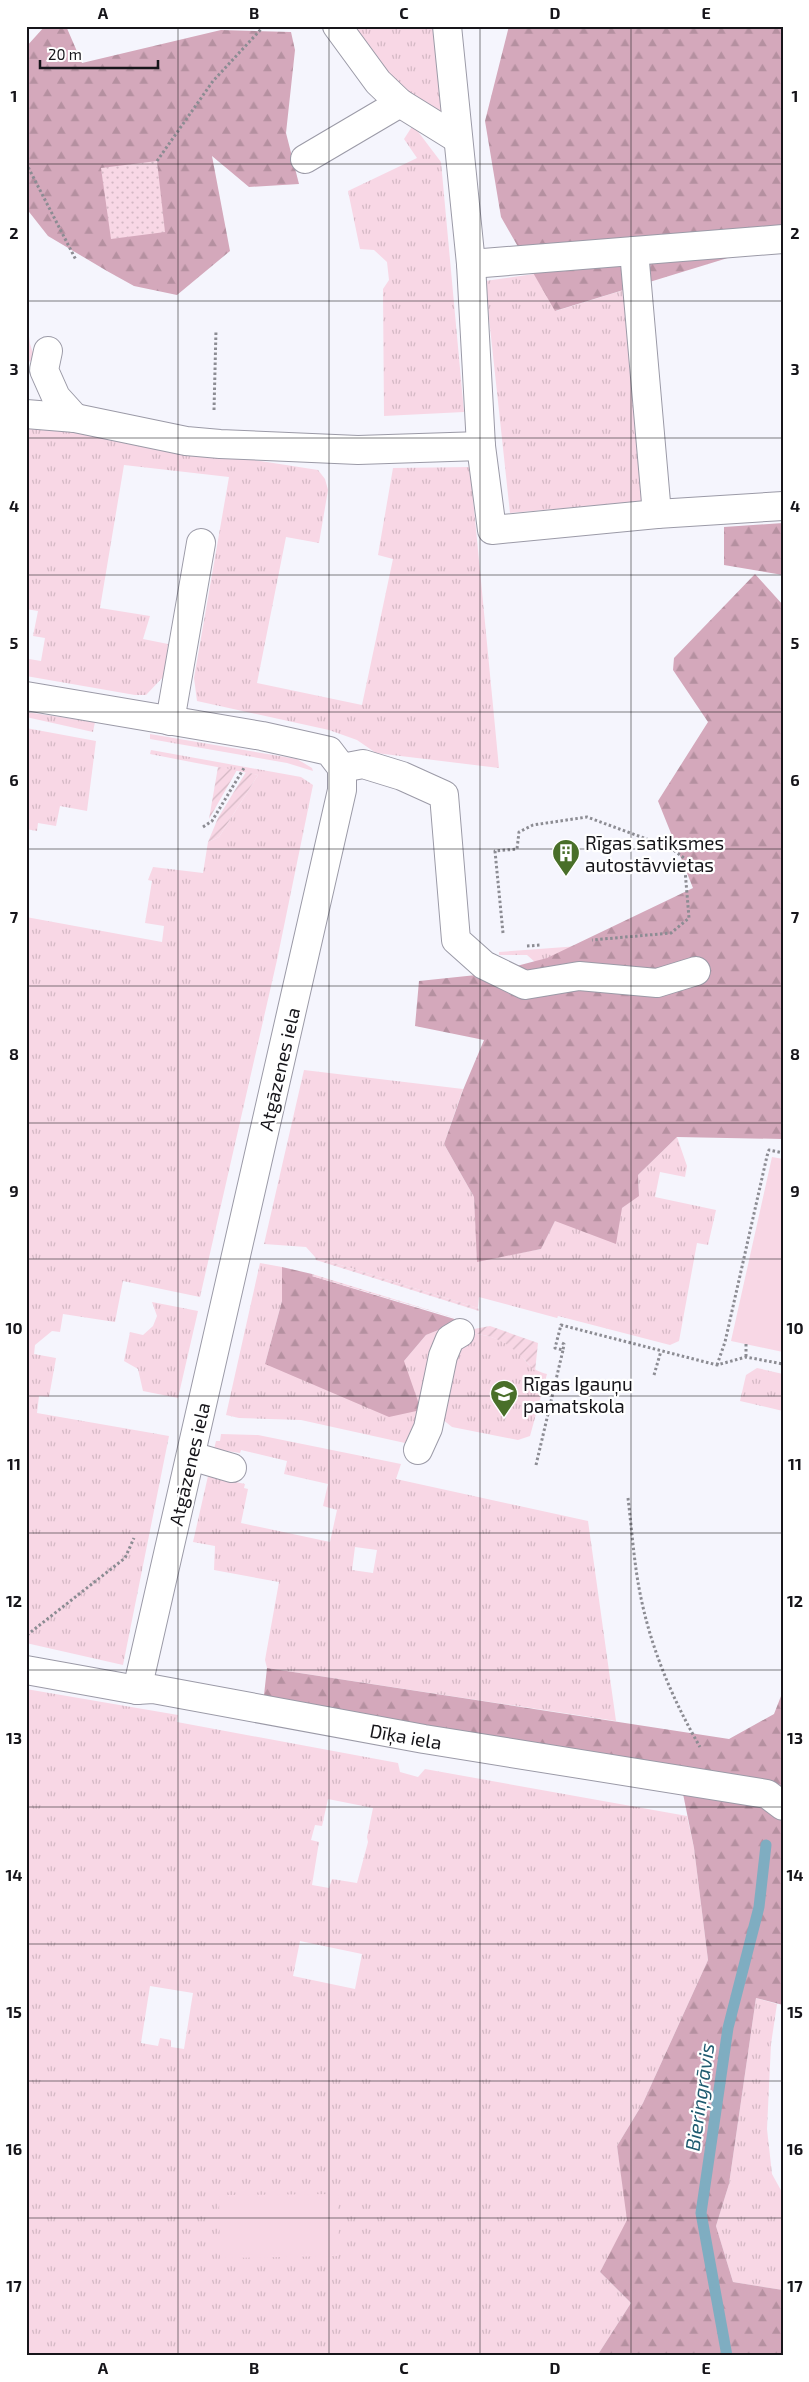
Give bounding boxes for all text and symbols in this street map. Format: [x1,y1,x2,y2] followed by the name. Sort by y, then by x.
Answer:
[98,3,109,22] text: A
[249,3,259,22] text: B
[399,3,409,22] text: C
[550,3,561,22] text: D
[701,3,711,22] text: E
[40,38,158,70] scale bar
[48,45,82,63] text: 20 m
[11,86,17,105] text: 1
[792,86,798,105] text: 1
[9,223,19,242] text: 2
[790,223,800,242] text: 2
[9,359,19,378] text: 3
[790,359,800,378] text: 3
[9,496,19,515] text: 4
[790,496,800,515] text: 4
[10,633,19,652] text: 5
[791,633,800,652] text: 5
[9,770,19,789] text: 6
[790,770,800,789] text: 6
[585,831,724,876] place label: Rīgas satiksmes autostāvvietas
[551,838,581,877] building icon: Rīgas satiksmes autostāvvietas
[10,907,19,926] text: 7
[791,907,800,926] text: 7
[254,1005,304,1133] street label: Atgāzenes iela
[9,1044,19,1063] text: 8
[790,1044,800,1063] text: 8
[9,1181,19,1200] text: 9
[790,1181,800,1200] text: 9
[5,1318,23,1337] text: 10
[786,1318,804,1337] text: 10
[523,1372,633,1417] place label: Rīgas Igauņu pamatskola
[489,1379,519,1418] school or university icon: Rīgas Igauņu pamatskola
[164,1400,214,1528] street label: Atgāzenes iela
[7,1454,21,1473] text: 11
[788,1454,802,1473] text: 11
[6,1591,22,1610] text: 12
[787,1591,803,1610] text: 12
[368,1718,444,1753] street label: Dīķa iela
[6,1728,22,1747] text: 13
[787,1728,803,1747] text: 13
[5,1865,23,1884] text: 14
[786,1865,804,1884] text: 14
[6,2002,22,2021] text: 15
[787,2002,803,2021] text: 15
[680,2041,720,2153] water label: Bieriņgrāvis
[6,2139,22,2158] text: 16
[787,2139,803,2158] text: 16
[6,2276,22,2295] text: 17
[787,2276,803,2295] text: 17
[98,2358,109,2377] text: A
[249,2358,259,2377] text: B
[399,2358,409,2377] text: C
[550,2358,561,2377] text: D
[701,2358,711,2377] text: E

